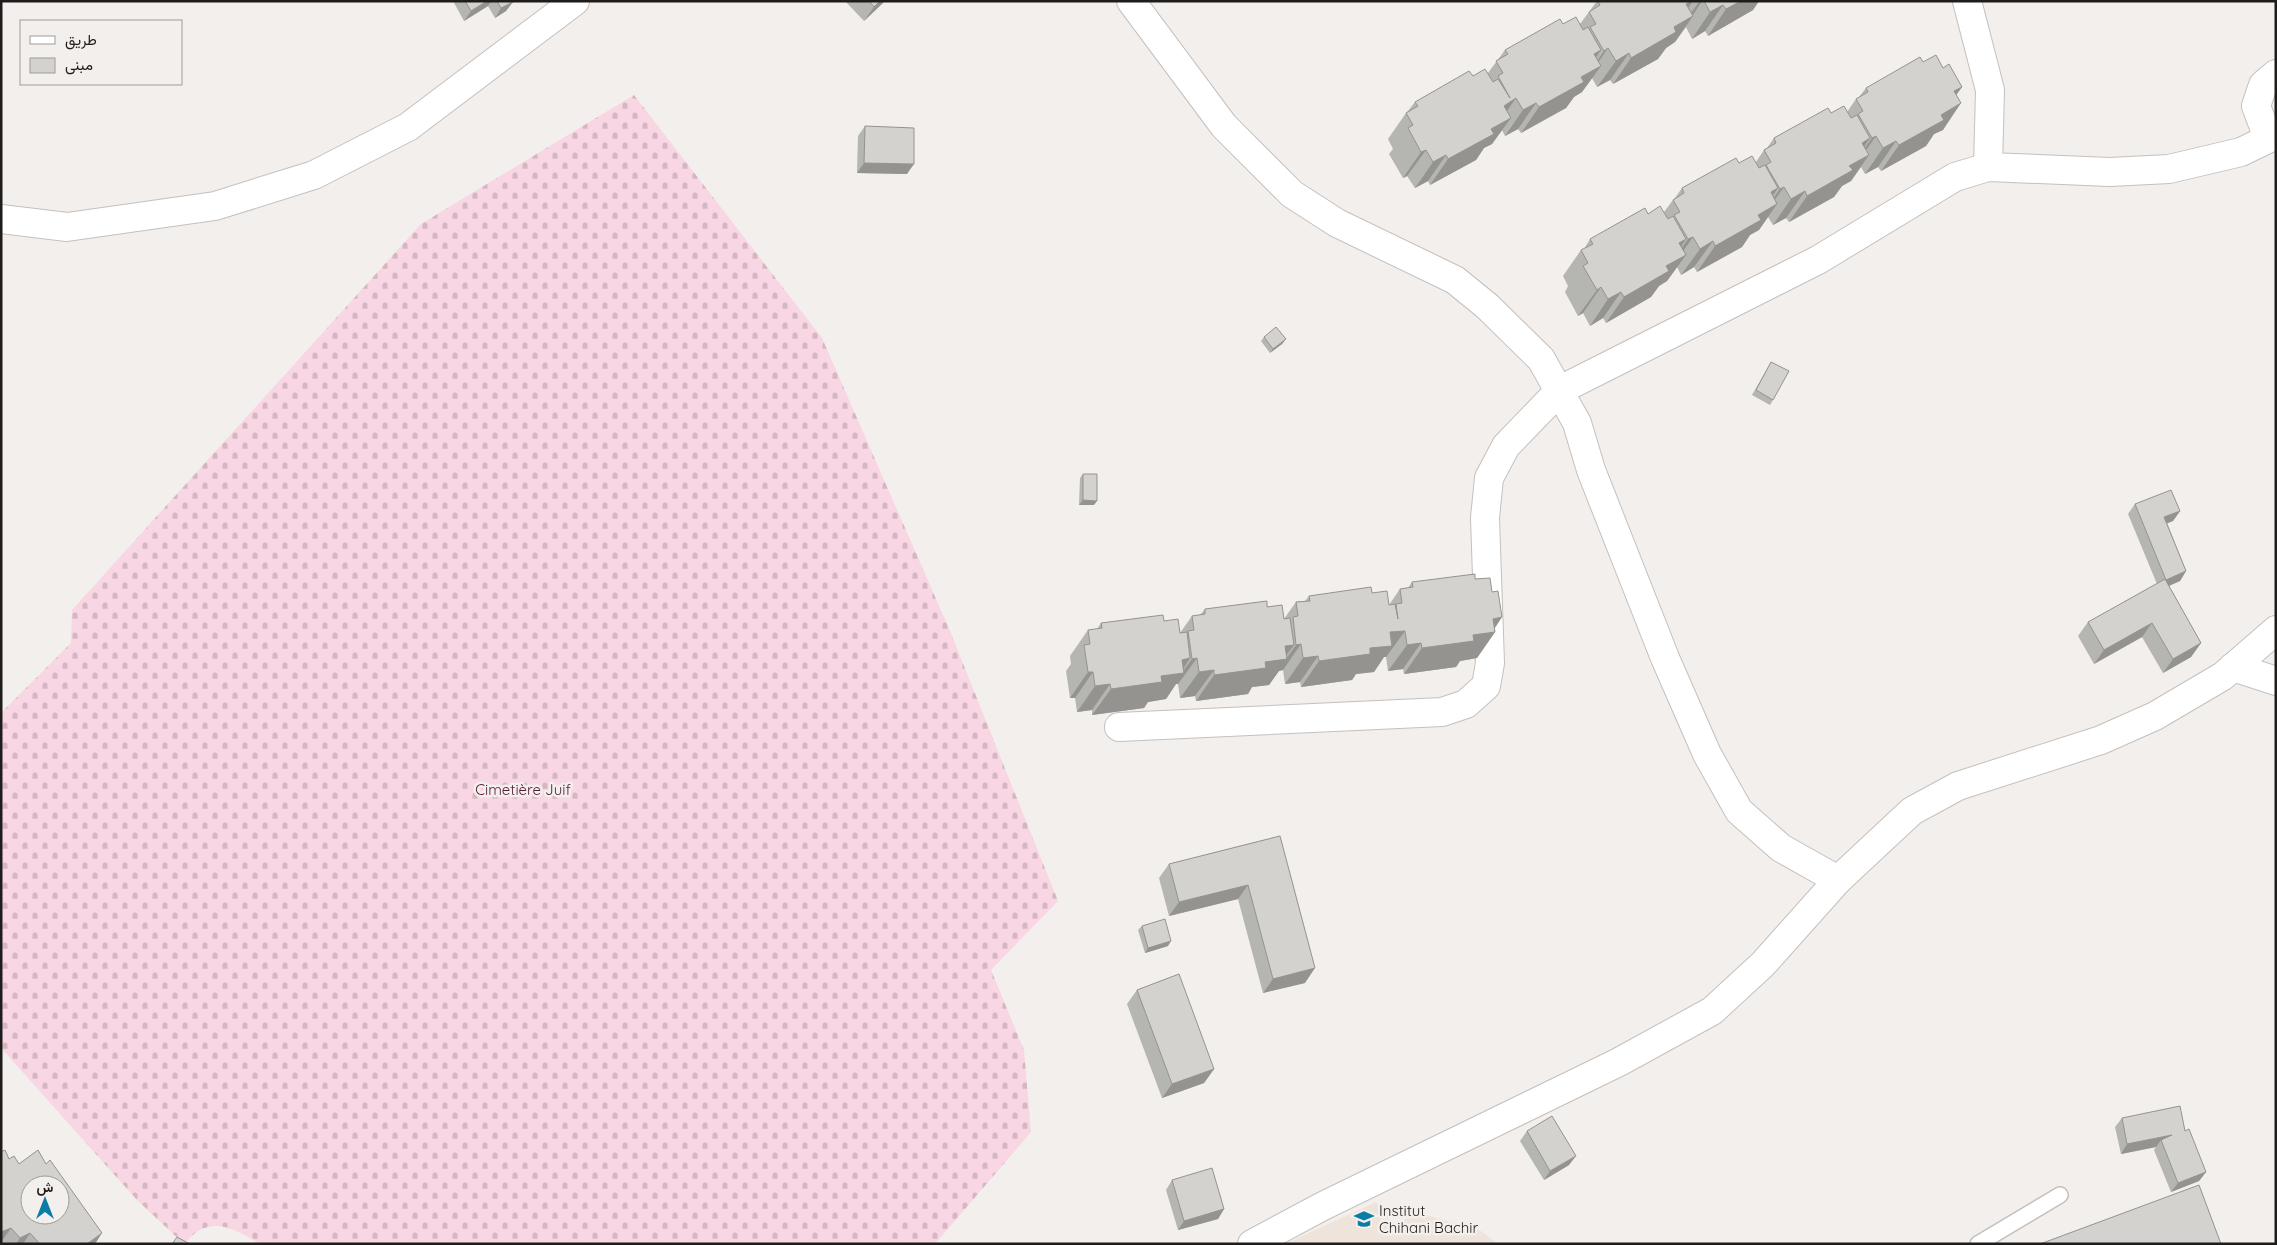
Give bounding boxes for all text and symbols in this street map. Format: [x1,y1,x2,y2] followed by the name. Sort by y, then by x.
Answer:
[20,20,182,85] legend
[65,30,97,50] text: طريق
[65,55,93,75] text: مبنى
[475,780,571,799] park label: Cimetière Juif
[20,1175,70,1225] north arrow
[37,1178,54,1196] text: ش
[1379,1201,1478,1237] place label: Institut Chihani Bachir
[1353,1208,1375,1230] school or university icon: Institut Chihani Bachir

